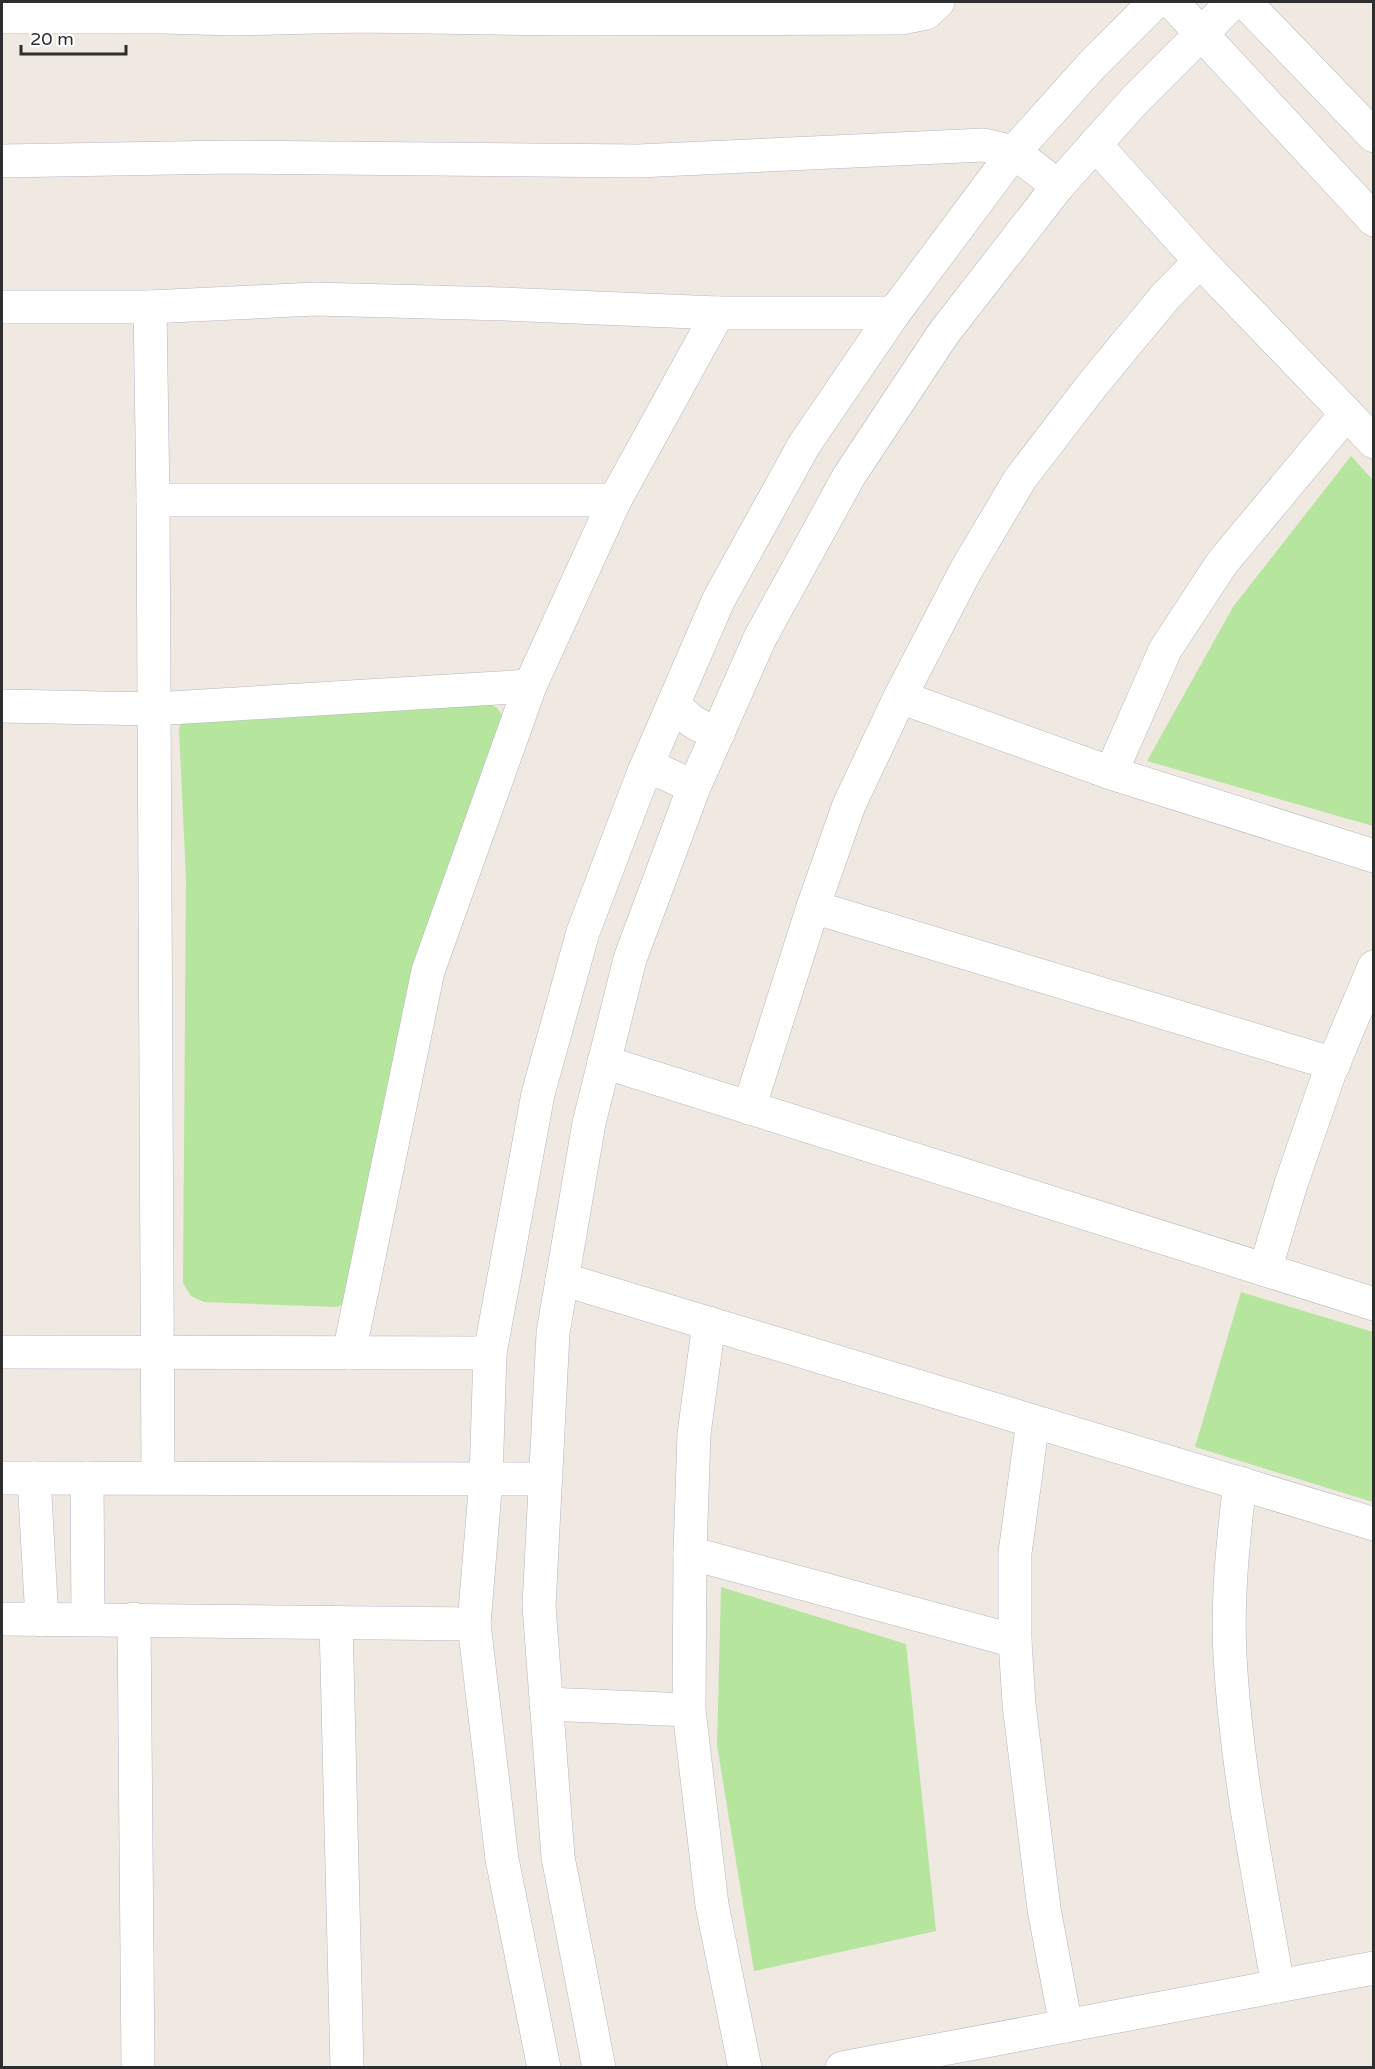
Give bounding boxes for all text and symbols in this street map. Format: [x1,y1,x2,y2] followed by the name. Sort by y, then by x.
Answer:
[21,18,126,56] scale bar
[30,28,74,50] text: 20 m

